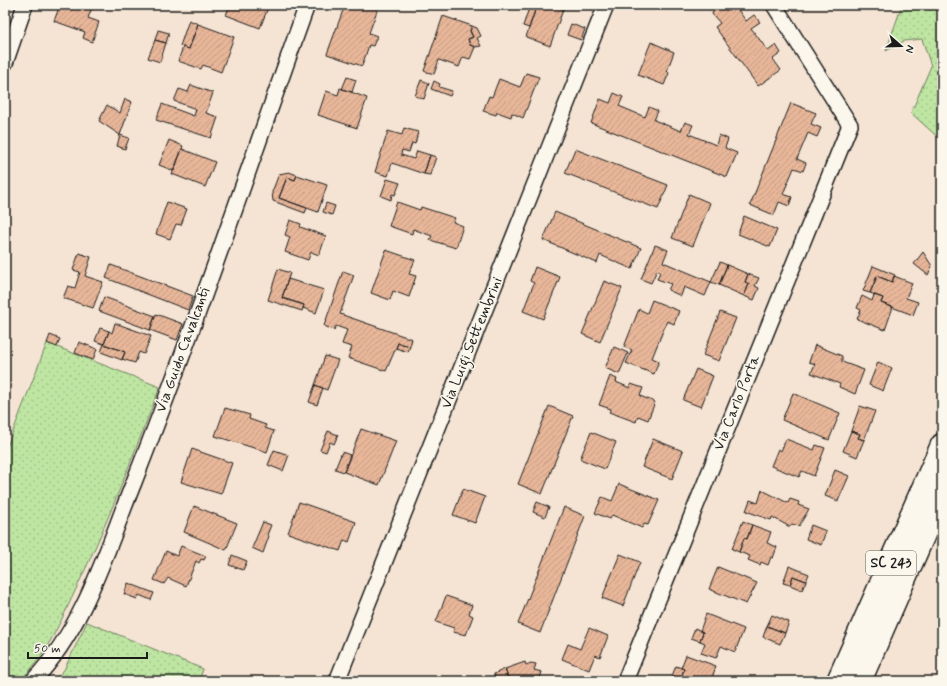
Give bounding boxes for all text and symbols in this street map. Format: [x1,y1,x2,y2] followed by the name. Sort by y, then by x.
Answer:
[881,26,921,66] north arrow
[902,43,917,55] text: N
[436,274,508,412] street label: Via Luigi Settembrini
[151,284,215,415] street label: Via Guido Cavalcanti
[709,352,766,454] street label: Via Carlo Porta
[866,551,916,575] road number: SC 243
[28,634,147,660] scale bar
[34,641,61,657] text: 50 m

